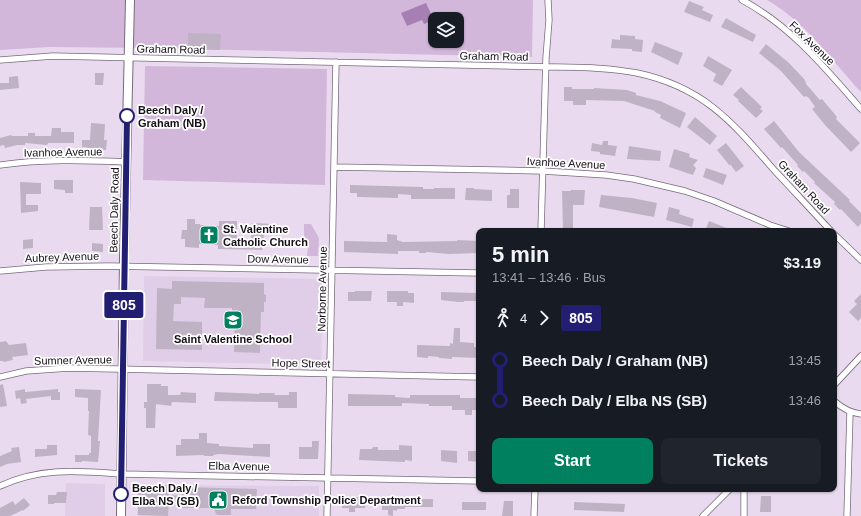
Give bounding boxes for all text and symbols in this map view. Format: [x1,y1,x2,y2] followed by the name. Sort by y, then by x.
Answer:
[428,12,464,48] map controls
[428,12,464,48] button: layers
[787,19,837,67] street label: Fox Avenue
[136,42,206,56] street label: Graham Road
[459,49,529,63] street label: Graham Road
[138,104,206,129] place label: Beech Daly / Graham (NB)
[119,108,135,124] marker: Beech Daly / Graham (NB)
[24,145,102,159] street label: Ivanhoe Avenue
[526,155,606,171] street label: Ivanhoe Avenue
[776,158,832,216] street label: Graham Road
[107,167,121,253] street label: Beech Daly Road
[223,223,308,248] place label: St. Valentine Catholic Church
[198,224,220,246] church icon: St. Valentine Catholic Church
[492,242,549,267] text: 5 min
[315,246,329,332] street label: Norborne Avenue
[25,250,99,264] street label: Aubrey Avenue
[247,252,309,266] street label: Dow Avenue
[783,254,821,271] text: $3.19
[492,270,605,285] text: 13:41 – 13:46 · Bus
[101,292,147,318] line badge: 805
[112,297,136,313] text: 805
[492,307,514,329] icon: walk
[533,307,555,329] icon: forward
[222,309,244,331] school or university icon: Saint Valentine School
[569,310,593,326] text: 805
[520,311,527,326] text: 4
[174,333,292,345] place label: Saint Valentine School
[522,352,708,369] text: Beech Daly / Graham (NB)
[34,353,112,367] street label: Sumner Avenue
[788,353,821,368] text: 13:45
[272,356,330,370] street label: Hope Street
[522,392,707,409] text: Beech Daly / Elba NS (SB)
[788,393,821,408] text: 13:46
[492,438,653,484] button: Start
[661,438,821,484] button: Tickets
[208,459,270,473] street label: Elba Avenue
[132,482,200,507] place label: Beech Daly / Elba NS (SB)
[113,486,129,502] marker: Beech Daly / Elba NS (SB)
[207,489,229,511] public building icon: Reford Township Police Department
[232,494,421,506] place label: Reford Township Police Department

